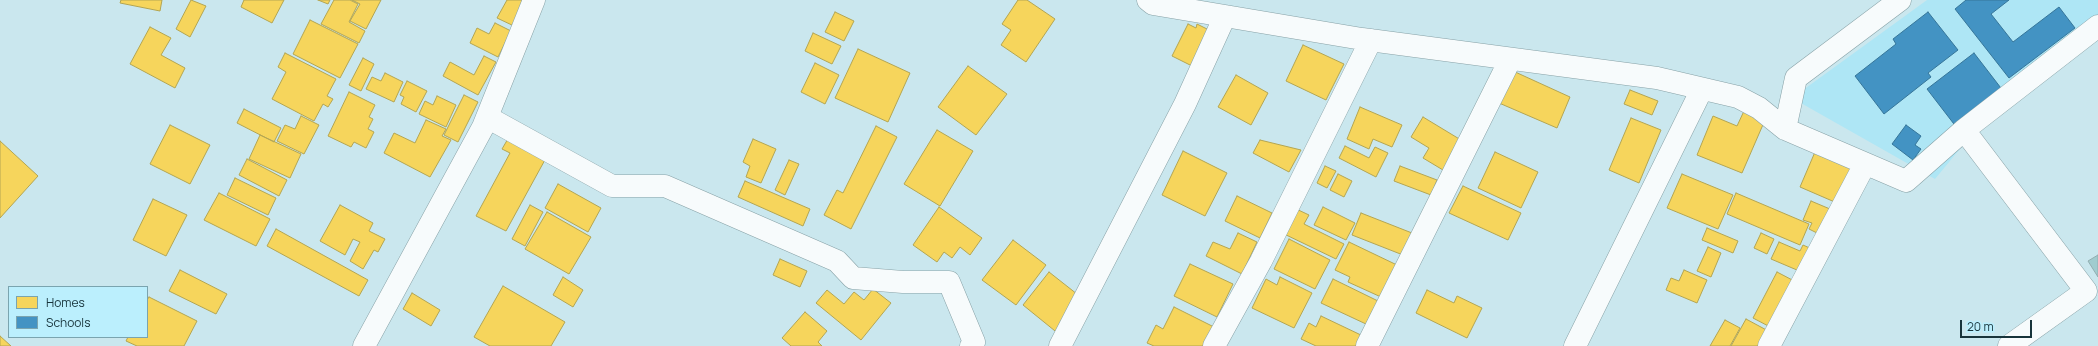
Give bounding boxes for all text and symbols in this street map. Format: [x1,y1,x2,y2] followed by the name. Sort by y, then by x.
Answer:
[8,286,148,338] legend
[46,294,85,311] text: Homes
[1962,312,2034,338] scale bar
[46,314,90,331] text: Schools
[1967,318,1994,335] text: 20 m

